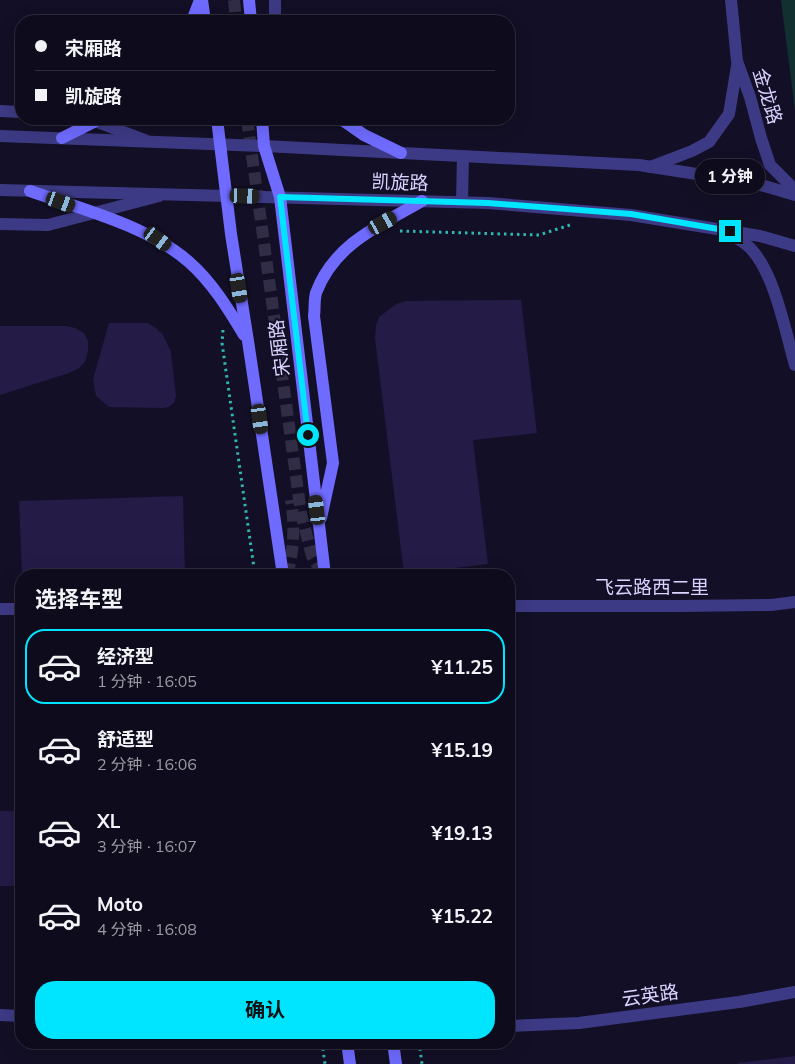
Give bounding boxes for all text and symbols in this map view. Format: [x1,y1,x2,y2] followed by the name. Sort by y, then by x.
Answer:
[65,36,122,60] text: 宋厢路
[748,65,788,127] street label: 金龙路
[65,84,122,108] text: 凯旋路
[695,158,765,194] callout: 1 分钟
[707,166,753,186] text: 1 分钟
[371,169,429,195] street label: 凯旋路
[229,188,260,204] car
[44,190,77,214] car
[366,209,399,237] car
[719,220,741,242] route end
[141,224,174,254] car
[229,272,248,304] car
[264,318,294,378] street label: 宋厢路
[250,403,269,435] car
[297,424,319,446] route start
[307,494,326,526] car
[595,575,709,599] street label: 飞云路西二里
[35,585,123,613] text: 选择车型
[37,644,82,689] icon: car
[97,644,154,668] text: 经济型
[431,655,493,679] text: ¥11.25
[97,671,197,691] text: 1 分钟 · 16:05
[37,727,82,772] icon: car
[97,727,154,751] text: 舒适型
[431,738,493,762] text: ¥15.19
[97,754,197,774] text: 2 分钟 · 16:06
[97,809,120,833] text: XL
[37,810,82,855] icon: car
[431,821,493,845] text: ¥19.13
[97,836,197,856] text: 3 分钟 · 16:07
[97,892,143,916] text: Moto
[37,893,82,938] icon: car
[431,904,493,928] text: ¥15.22
[97,919,197,939] text: 4 分钟 · 16:08
[620,979,680,1011] street label: 云英路
[35,981,495,1039] button: 确认

